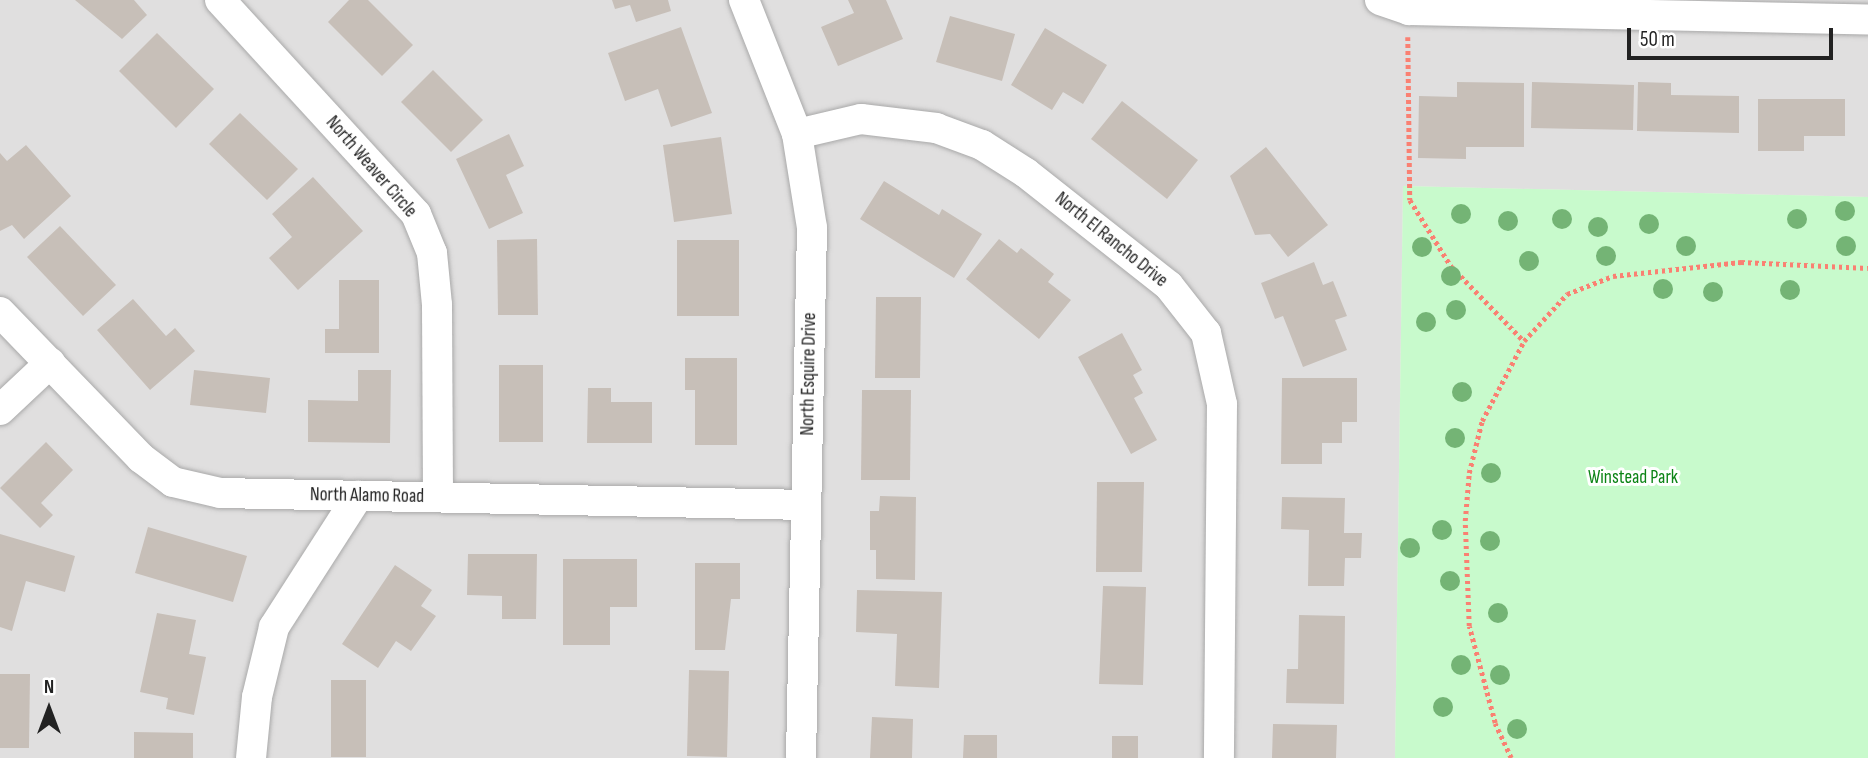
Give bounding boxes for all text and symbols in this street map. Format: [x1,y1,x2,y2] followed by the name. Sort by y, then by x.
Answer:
[1630,14,1836,58] scale bar
[1640,27,1675,52] text: 50 m
[321,112,421,222] street label: North Weaver Circle
[1050,188,1172,292] street label: North El Rancho Drive
[797,312,821,436] street label: North Esquire Drive
[1588,467,1678,489] park label: Winstead Park
[310,484,424,508] street label: North Alamo Road
[14,674,84,744] north arrow
[44,676,54,699] text: N

